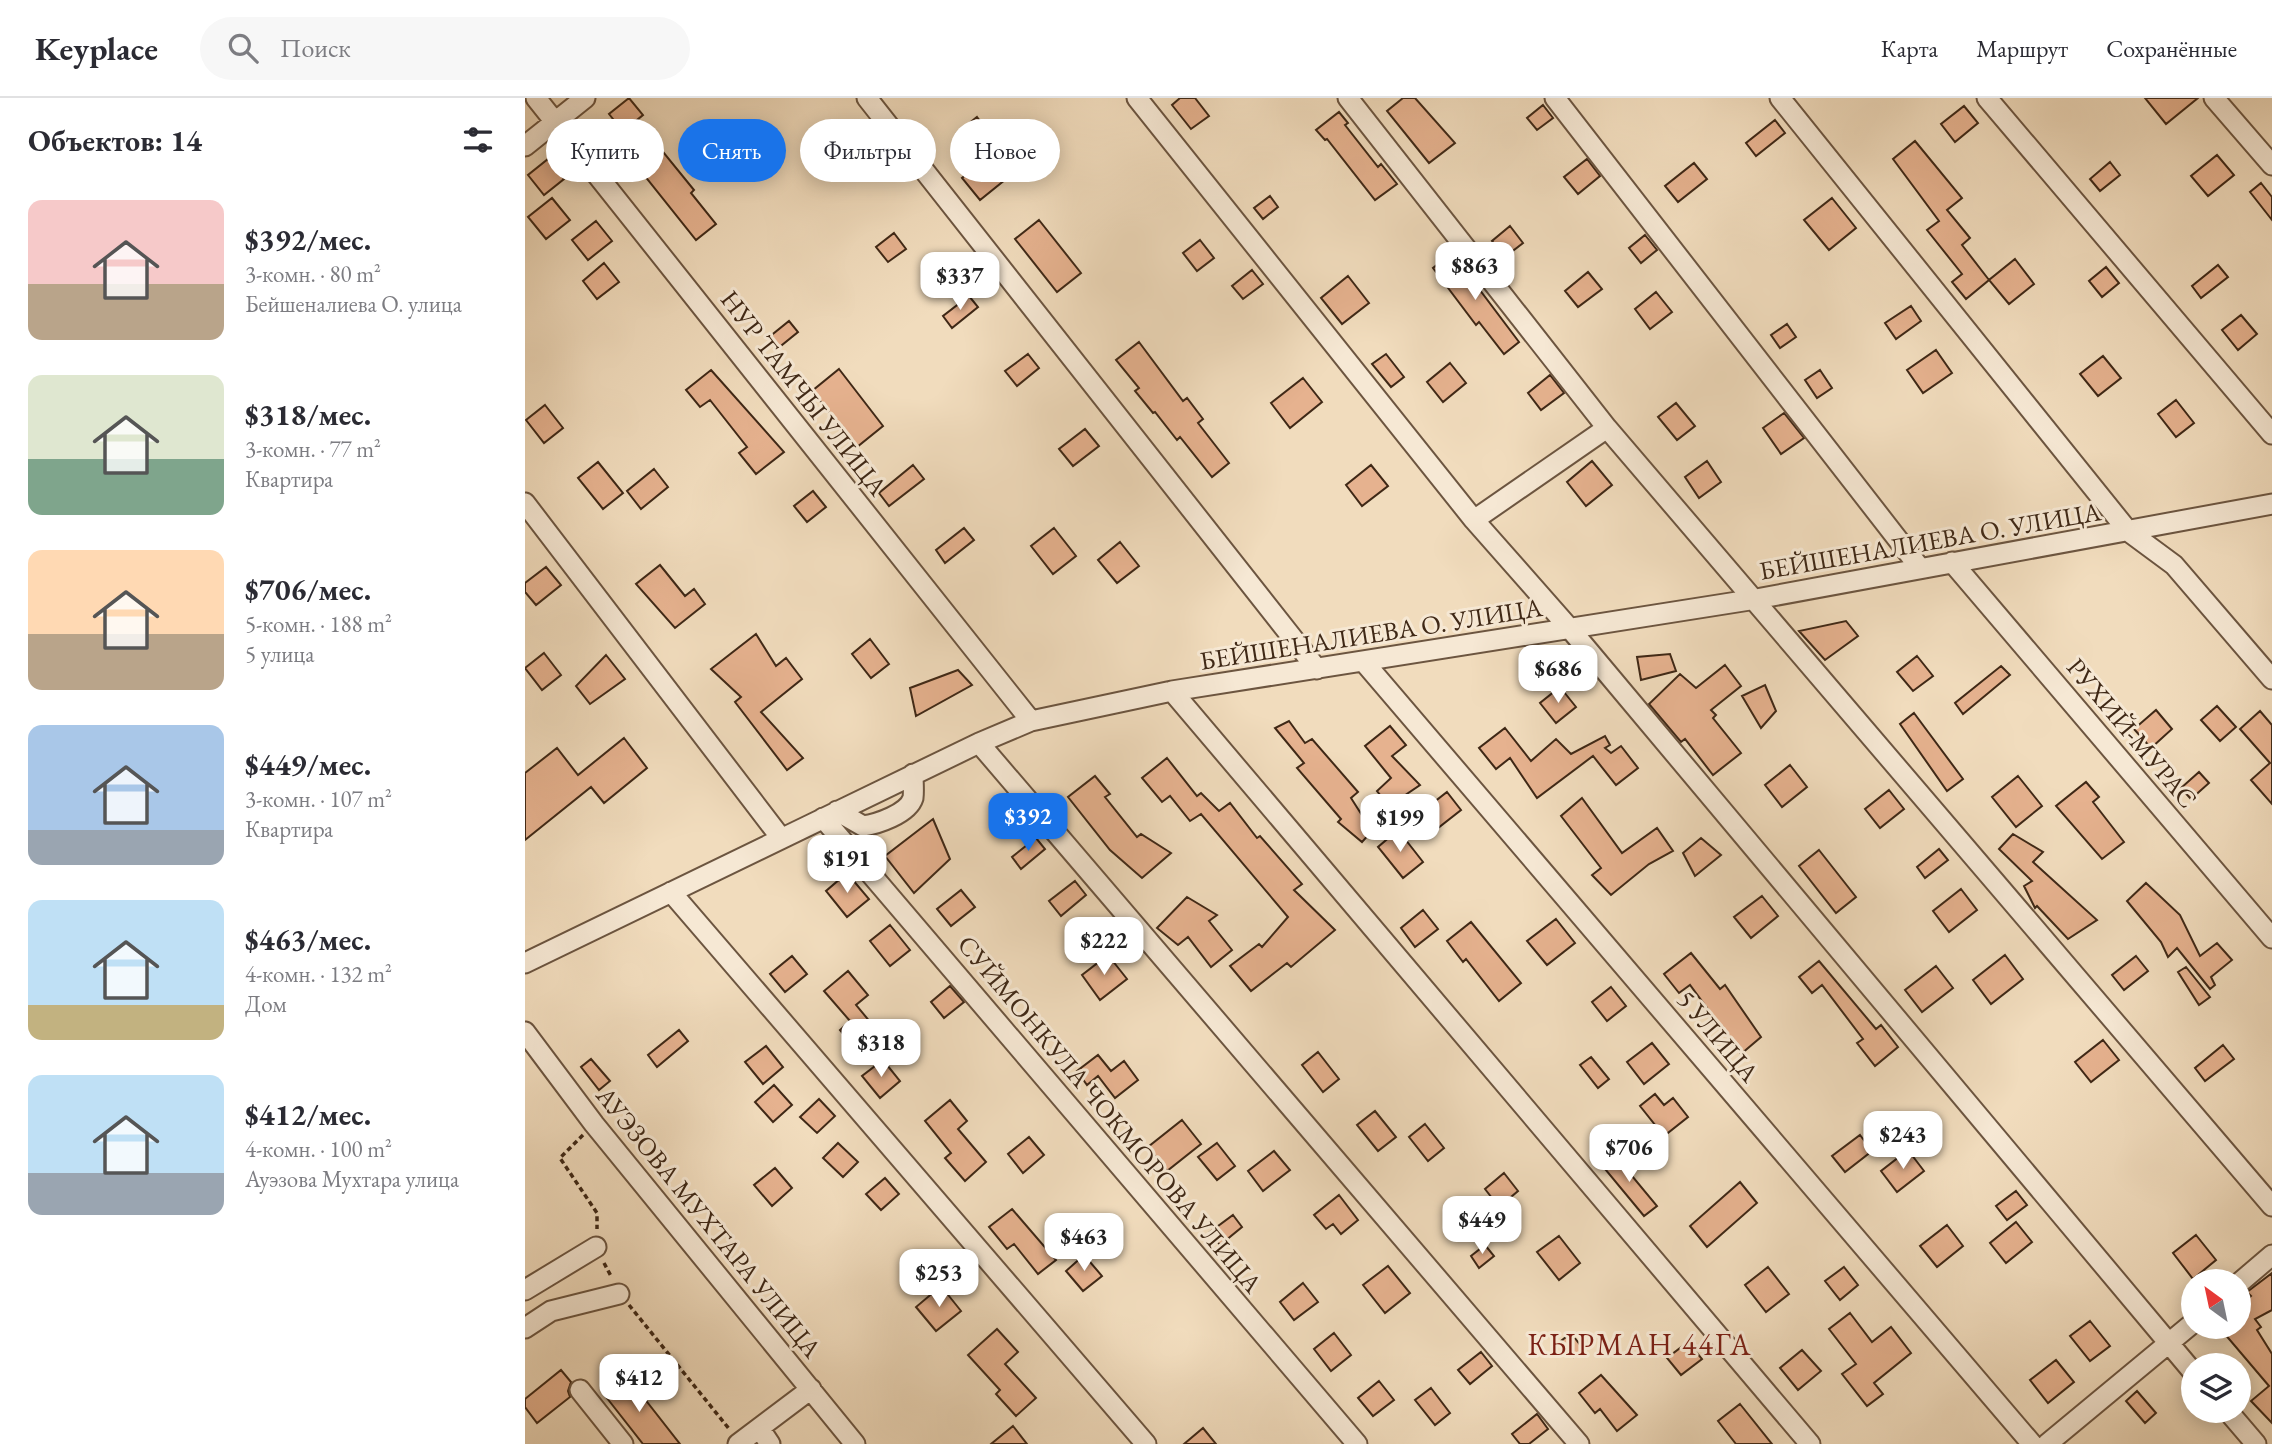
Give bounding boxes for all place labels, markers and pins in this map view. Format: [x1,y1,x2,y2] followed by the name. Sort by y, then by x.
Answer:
[1434,242,1516,302] pin: $863
[919,252,1001,312] pin: $337
[1517,646,1599,705] pin: $686
[987,794,1069,853] pin: $392
[1359,794,1441,854] pin: $199
[806,836,888,895] pin: $191
[1063,918,1145,977] pin: $222
[840,1020,922,1079] pin: $318
[1862,1112,1944,1171] pin: $243
[1588,1124,1670,1184] pin: $706
[1441,1196,1523,1256] pin: $449
[1043,1214,1125,1273] pin: $463
[898,1250,980,1309] pin: $253
[598,1354,680,1414] pin: $412

